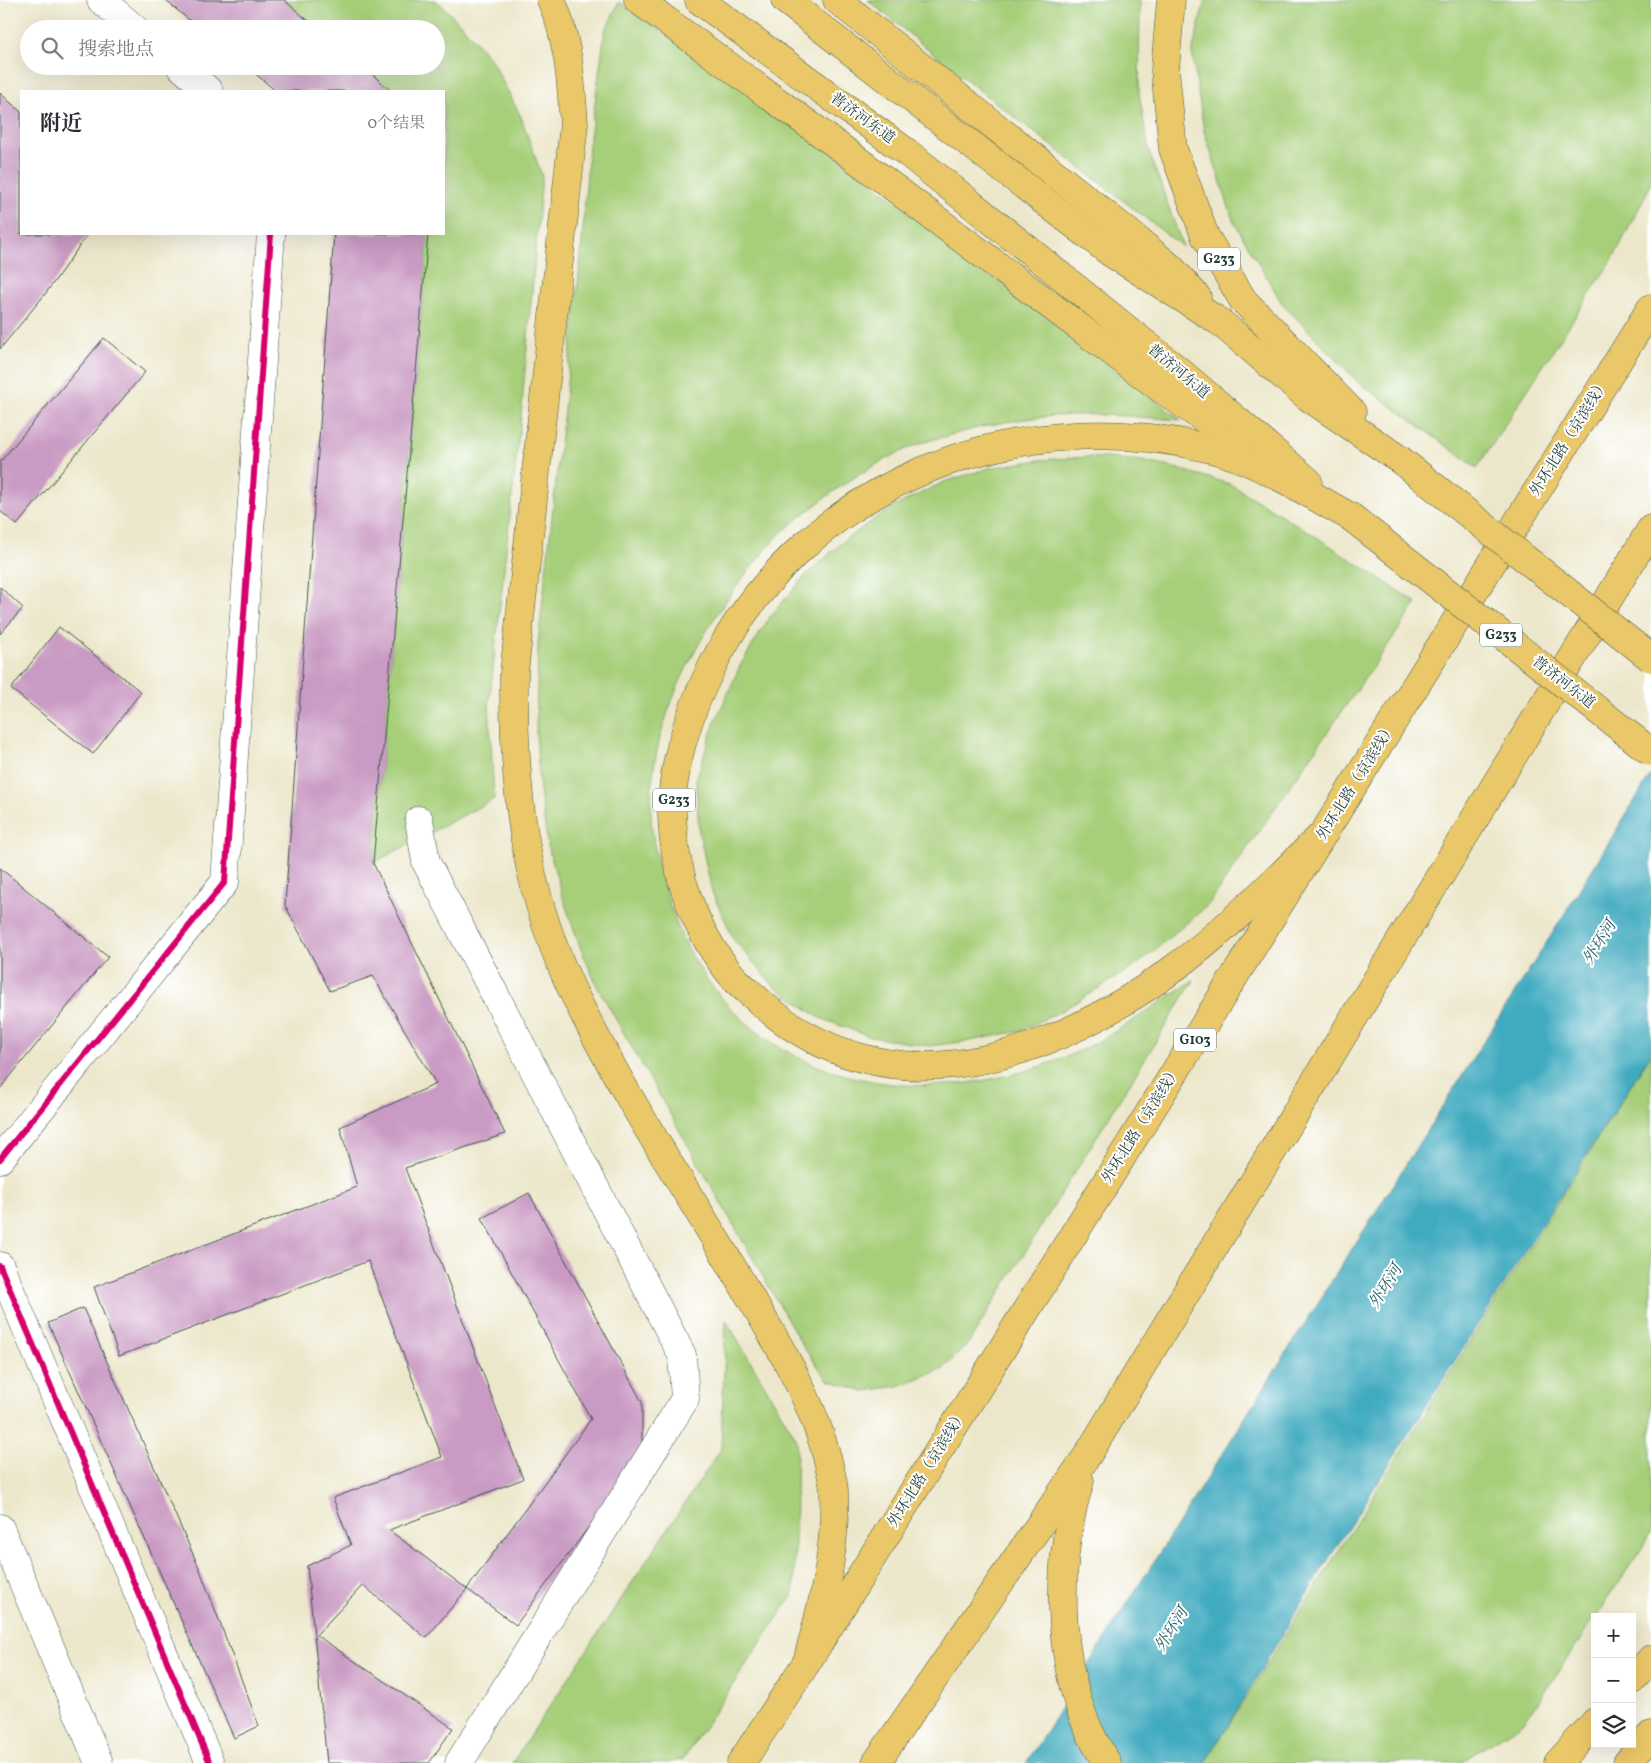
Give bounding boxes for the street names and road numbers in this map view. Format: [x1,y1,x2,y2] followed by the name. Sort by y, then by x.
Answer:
[825,88,899,150] street label: 普济河东道
[1198,248,1240,270] road number: G233
[1143,340,1213,404] street label: 普济河东道
[1525,375,1615,501] street label: 外环北路（京滨线）
[1480,624,1522,646] road number: G233
[1527,652,1599,714] street label: 普济河东道
[1312,719,1402,845] street label: 外环北路（京滨线）
[653,788,695,812] road number: G233
[1174,1028,1216,1052] road number: G103
[1097,1062,1187,1188] street label: 外环北路（京滨线）
[883,1406,973,1532] street label: 外环北路（京滨线）

